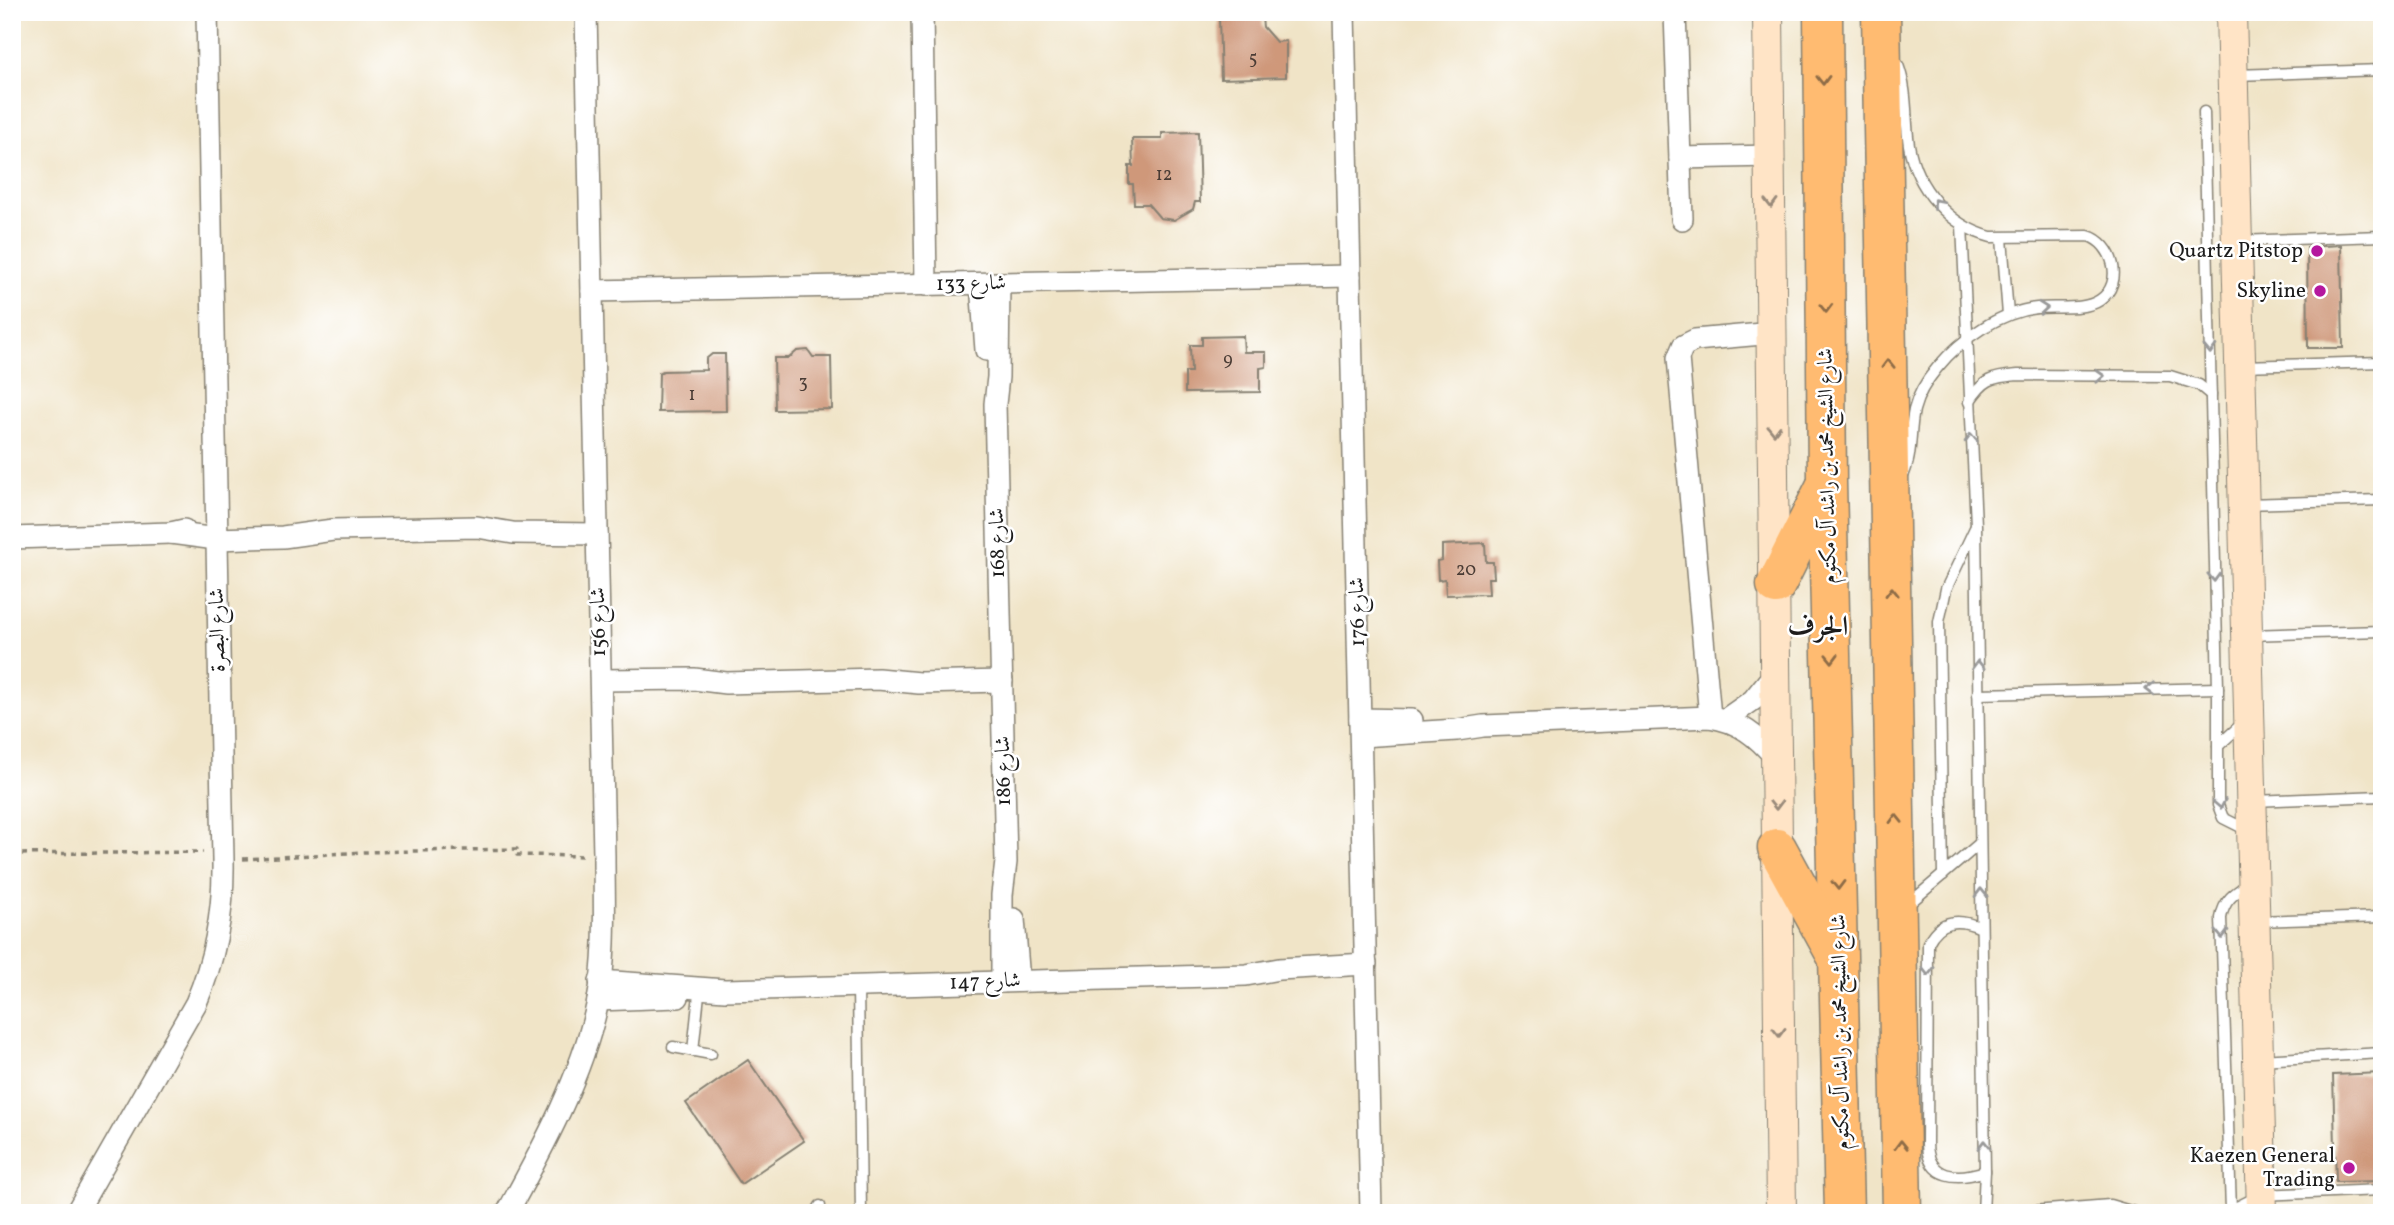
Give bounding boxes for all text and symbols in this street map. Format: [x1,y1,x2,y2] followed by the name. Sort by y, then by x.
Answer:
[1249,47,1257,72] house number: 5
[1815,76,1831,86] one-way arrow
[1156,163,1172,188] house number: 12
[1763,198,1779,209] one-way arrow
[1933,198,1945,211] one-way arrow
[2169,237,2303,266] place label: Quartz Pitstop
[2309,243,2325,259] marker: Quartz Pitstop
[936,269,1006,301] street label: شارع 133
[2237,277,2306,306] place label: Skyline
[2312,283,2328,299] marker: Skyline
[2038,301,2049,316] one-way arrow
[1818,303,1834,314] one-way arrow
[2202,344,2217,355] one-way arrow
[1223,348,1233,373] house number: 9
[1811,348,1848,584] street label: شارع الشيخ محمد بن راشد آل مكتوم
[1880,358,1896,369] one-way arrow
[2094,369,2105,384] one-way arrow
[798,371,808,396] house number: 3
[689,383,695,408] house number: 1
[1766,426,1782,436] one-way arrow
[1964,432,1979,443] one-way arrow
[983,508,1015,578] street label: شارع 168
[1456,558,1476,583] house number: 20
[2206,572,2222,583] one-way arrow
[1343,577,1375,647] street label: شارع 176
[1884,586,1900,596] one-way arrow
[584,587,616,657] street label: شارع 156
[203,588,235,672] street label: شارع البصرة
[1788,608,1848,647] district label: الجرف
[1824,653,1840,664] one-way arrow
[1970,659,1985,670] one-way arrow
[2144,681,2154,697] one-way arrow
[989,736,1021,806] street label: شارع 186
[2212,798,2227,810] one-way arrow
[1769,800,1784,811] one-way arrow
[1888,813,1904,824] one-way arrow
[1830,880,1845,891] one-way arrow
[1973,887,1988,898] one-way arrow
[1824,914,1861,1150] street label: شارع الشيخ محمد بن راشد آل مكتوم
[2214,929,2229,940] one-way arrow
[949,966,1021,1000] street label: شارع 147
[1920,966,1936,977] one-way arrow
[1771,1028,1787,1038] one-way arrow
[1893,1139,1909,1149] one-way arrow
[1976,1139,1992,1149] one-way arrow
[2190,1142,2335,1195] place label: Kaezen General Trading
[2341,1160,2357,1176] marker: Kaezen General Trading

